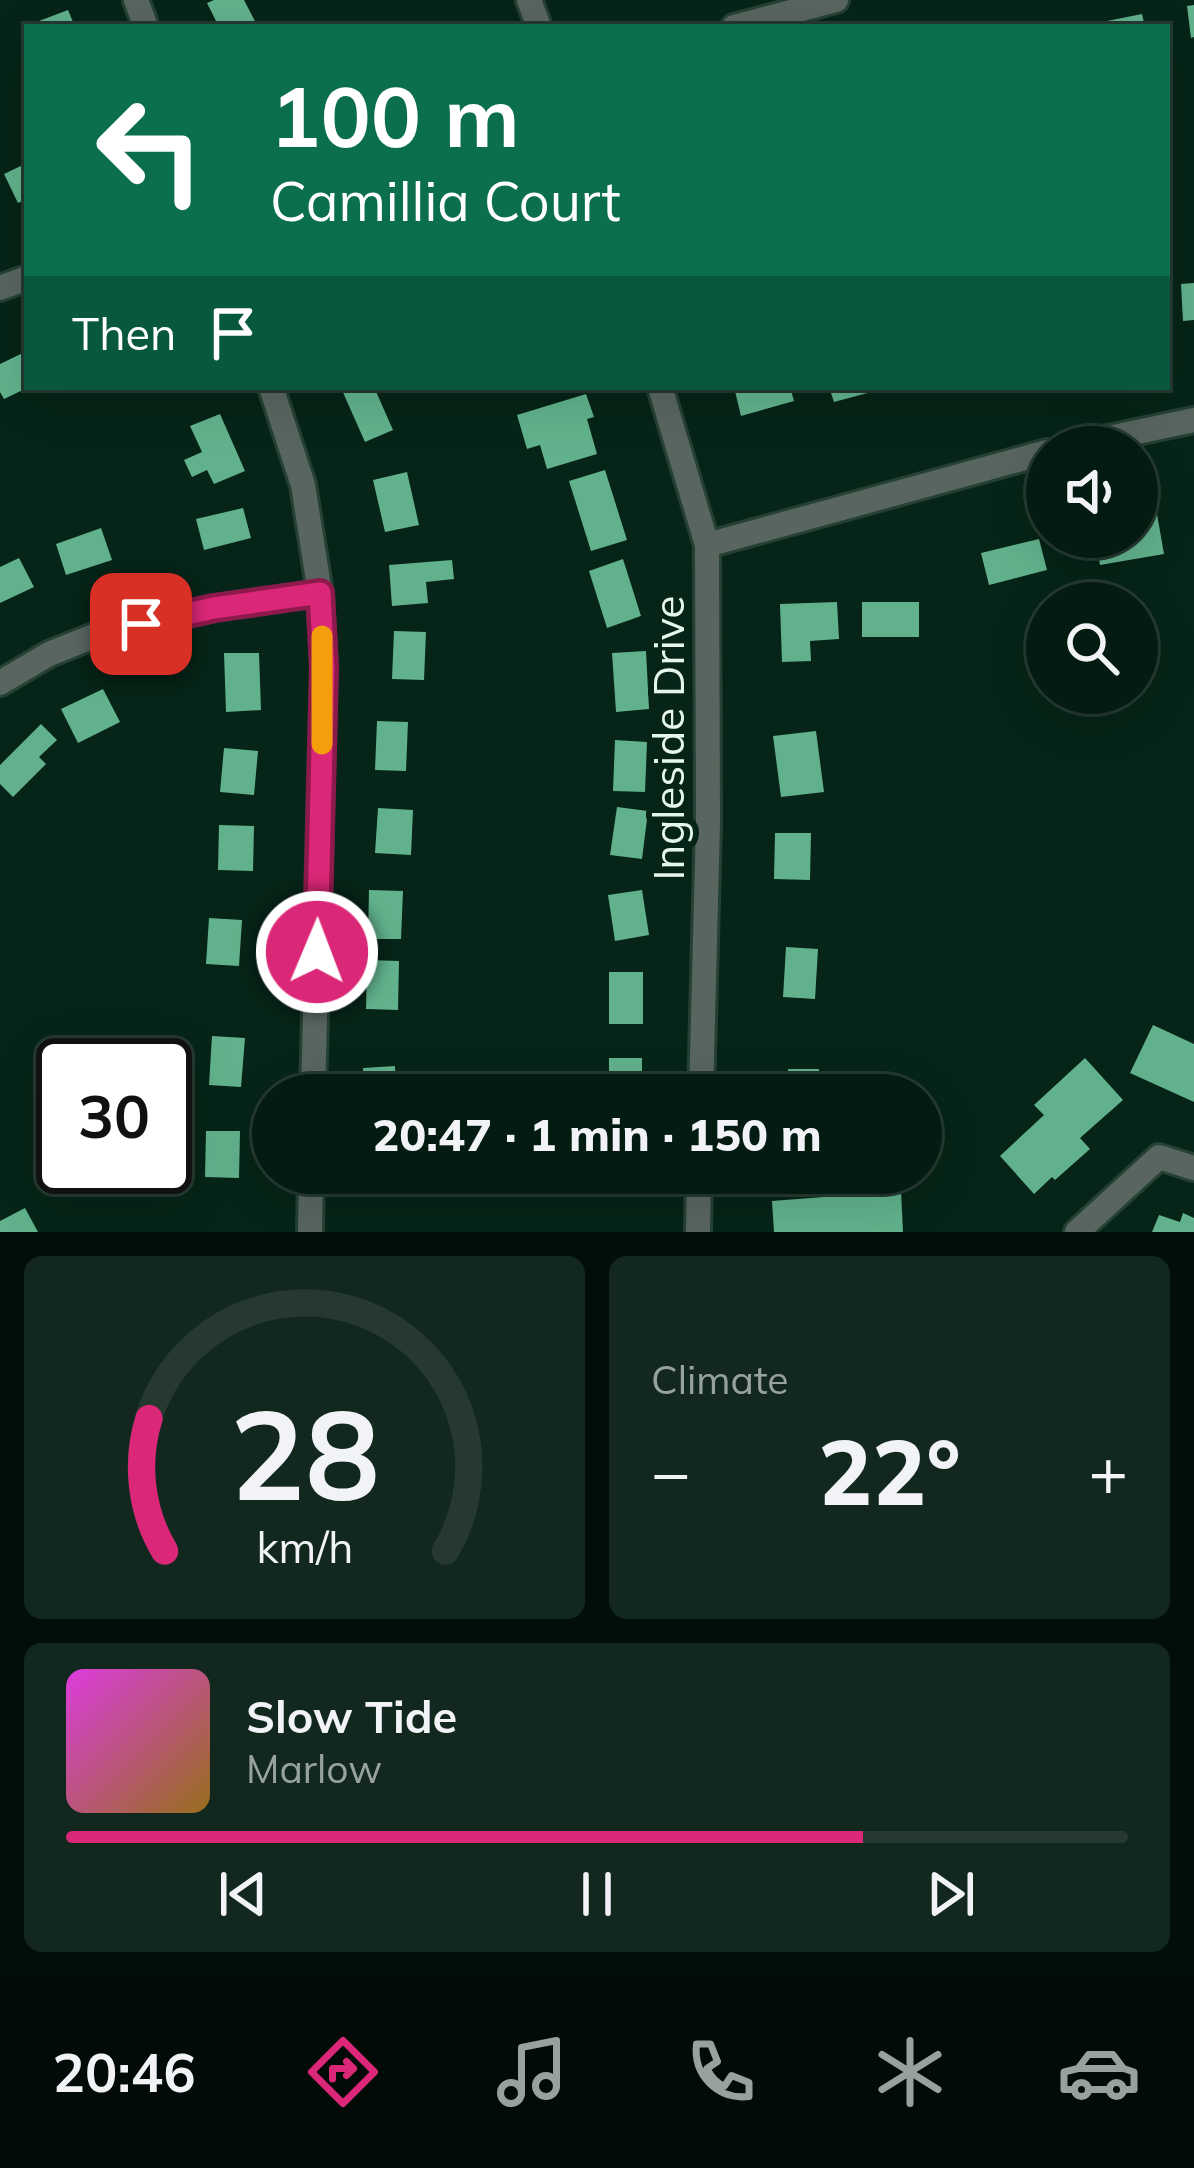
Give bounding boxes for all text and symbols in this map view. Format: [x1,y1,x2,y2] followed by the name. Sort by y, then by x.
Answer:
[270,63,520,168] text: 100 m
[72,72,228,228] icon: left
[270,167,621,235] text: Camillia Court
[200,300,266,366] icon: arrive
[72,305,176,361] text: Then
[1026,426,1158,714] map controls
[1026,426,1158,558] button: sound
[90,573,192,675] pin
[1026,582,1158,714] button: search
[108,591,174,657] icon: arrive
[642,596,695,880] street label: Ingleside Drive
[254,889,380,1015] position arrow
[36,1038,192,1194] speed limit sign: 30
[372,1106,822,1162] text: 20:47 · 1 min · 150 m
[651,1355,789,1404] text: Climate
[230,1375,379,1531] text: 28
[818,1415,961,1528] text: 22°
[651,1430,691,1513] text: −
[1088,1430,1128,1513] text: +
[256,1519,353,1573] text: km/h
[246,1688,457,1744] text: Slow Tide
[246,1744,382,1793] text: Marlow
[210,1861,276,1927] icon: previous
[564,1861,630,1927] icon: pause
[918,1861,984,1927] icon: next
[301,2030,385,2114] icon: directions
[490,2030,574,2114] icon: music
[679,2030,763,2114] icon: phone
[868,2030,952,2114] icon: climate
[1057,2030,1141,2114] icon: car
[53,2038,196,2106] text: 20:46

